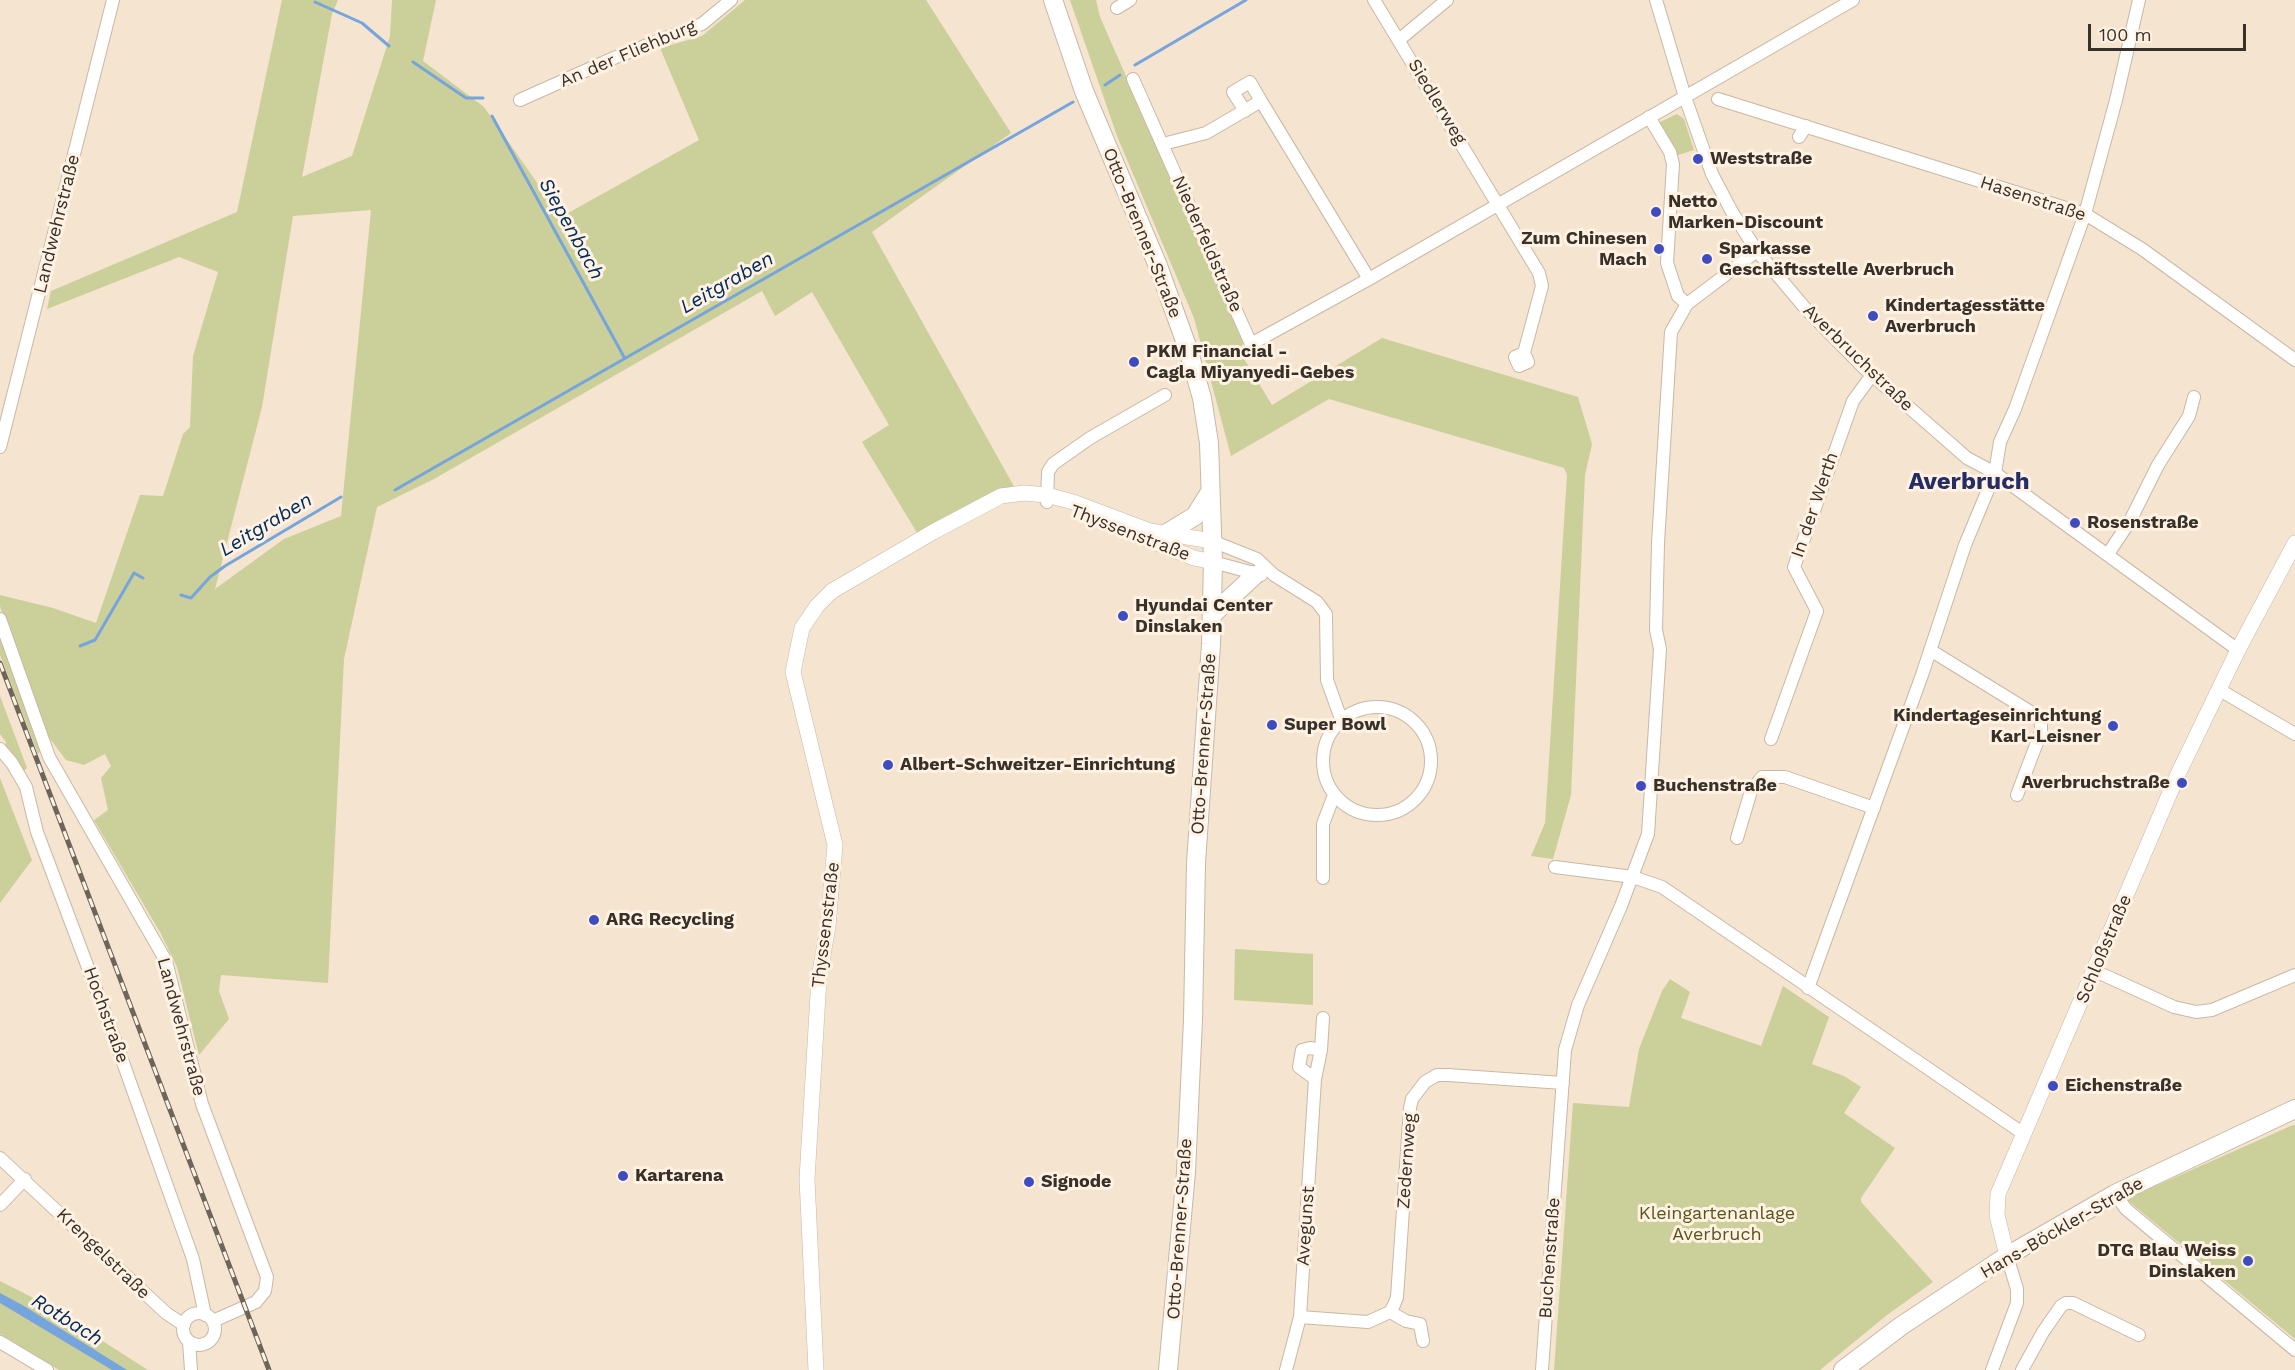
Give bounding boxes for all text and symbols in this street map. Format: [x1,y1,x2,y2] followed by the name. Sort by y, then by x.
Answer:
[2091,12,2248,50] scale bar
[557,16,699,92] street label: An der Fliehburg
[2099,24,2152,45] text: 100 m
[1403,55,1471,149] street label: Siedlerweg
[1098,145,1186,321] street label: Otto-Brenner-Straße
[1710,148,1812,170] place label: Weststraße
[29,152,85,296] street label: Landwehrstraße
[1691,152,1705,166] marker: Weststraße
[1167,172,1247,316] street label: Niederfeldstraße
[1977,172,2089,226] street label: Hasenstraße
[533,174,609,284] water label: Siepenbach
[1668,191,1823,234] place label: Netto Marken-Discount
[1649,205,1663,219] marker: Netto Marken-Discount
[1521,228,1647,270] place label: Zum Chinesen Mach
[1719,238,1954,280] place label: Sparkasse Geschäftsstelle Averbruch
[1652,242,1666,256] marker: Zum Chinesen Mach
[676,247,778,319] water label: Leitgraben
[1700,252,1714,266] marker: Sparkasse Geschäftsstelle Averbruch
[1885,295,2045,338] place label: Kindertagesstätte Averbruch
[1798,300,1918,416] street label: Averbruchstraße
[1866,309,1880,323] marker: Kindertagesstätte Averbruch
[1146,341,1354,384] place label: PKM Financial - Cagla Miyanyedi-Gebes
[1127,355,1141,369] marker: PKM Financial - Cagla Miyanyedi-Gebes
[1787,449,1843,561] street label: In der Werth
[1908,468,2030,496] district label: Averbruch
[215,488,317,562] water label: Leitgraben
[1067,500,1193,566] street label: Thyssenstraße
[2087,512,2199,534] place label: Rosenstraße
[2068,516,2082,530] marker: Rosenstraße
[1135,595,1273,638] place label: Hyundai Center Dinslaken
[1116,609,1130,623] marker: Hyundai Center Dinslaken
[1187,653,1221,835] street label: Otto-Brenner-Straße
[1893,705,2101,748] place label: Kindertageseinrichtung Karl-Leisner
[1284,714,1386,736] place label: Super Bowl
[1265,718,1279,732] marker: Super Bowl
[2106,719,2120,733] marker: Kindertageseinrichtung Karl-Leisner
[900,754,1175,776] place label: Albert-Schweitzer-Einrichtung
[881,758,895,772] marker: Albert-Schweitzer-Einrichtung
[2021,772,2170,794] place label: Averbruchstraße
[1653,775,1777,797] place label: Buchenstraße
[2175,776,2189,790] marker: Averbruchstraße
[1634,779,1648,793] marker: Buchenstraße
[808,861,844,989] street label: Thyssenstraße
[2071,891,2137,1007] street label: Schloßstraße
[606,909,734,931] place label: ARG Recycling
[587,913,601,927] marker: ARG Recycling
[152,955,210,1099] street label: Landwehrstraße
[79,964,133,1066] street label: Hochstraße
[2065,1075,2182,1097] place label: Eichenstraße
[2046,1079,2060,1093] marker: Eichenstraße
[1393,1112,1421,1210] street label: Zedernweg
[1163,1138,1197,1320] street label: Otto-Brenner-Straße
[635,1165,723,1187] place label: Kartarena
[616,1169,630,1183] marker: Kartarena
[1041,1171,1112,1193] place label: Signode
[1977,1173,2147,1283] street label: Hans-Böckler-Straße
[1022,1175,1036,1189] marker: Signode
[1292,1185,1320,1267] street label: Avegunst
[1535,1197,1565,1319] street label: Buchenstraße
[1639,1203,1795,1246] park label: Kleingartenanlage Averbruch
[52,1204,154,1304] street label: Krengelstraße
[2097,1240,2236,1282] place label: DTG Blau Weiss Dinslaken
[2241,1254,2255,1268] marker: DTG Blau Weiss Dinslaken
[27,1289,107,1351] water label: Rotbach

